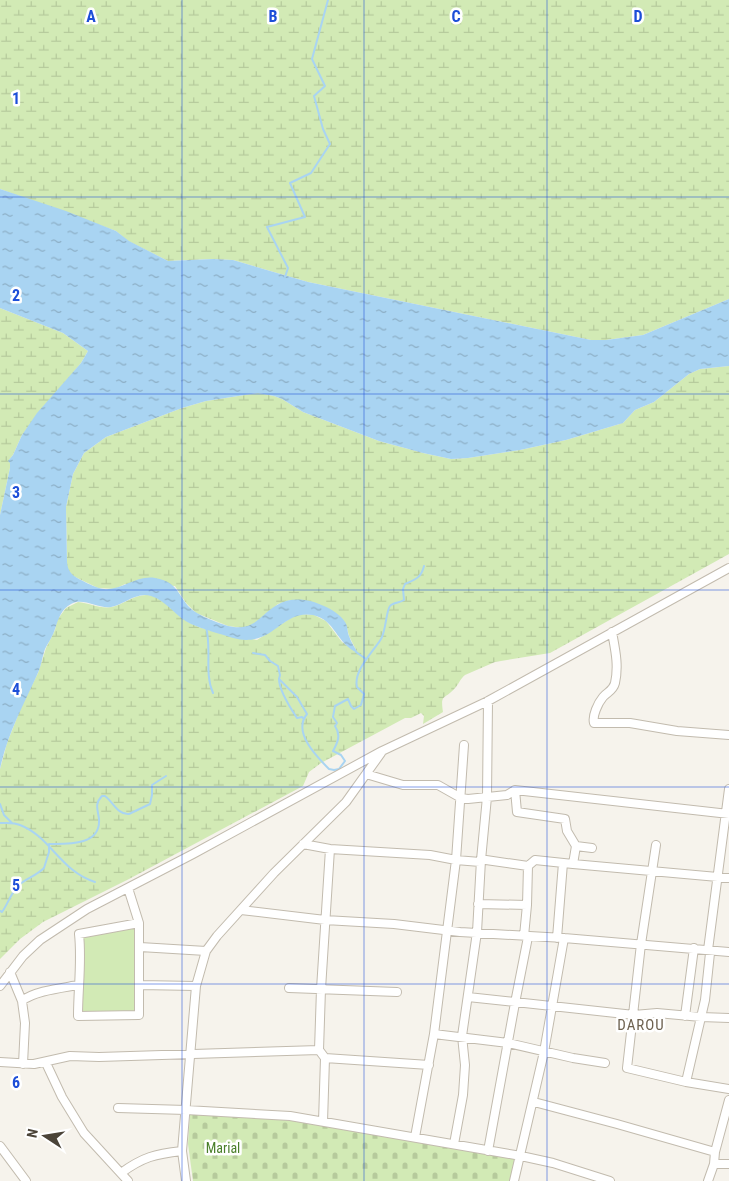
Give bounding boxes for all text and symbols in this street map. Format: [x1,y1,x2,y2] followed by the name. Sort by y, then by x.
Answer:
[86,7,96,26] text: A
[269,7,278,26] text: B
[451,7,461,26] text: C
[633,7,643,26] text: D
[12,89,20,108] text: 1
[12,286,20,305] text: 2
[12,483,20,502] text: 3
[12,680,20,699] text: 4
[12,876,20,895] text: 5
[617,1016,665,1034] district label: DAROU
[12,1073,20,1092] text: 6
[20,1111,70,1161] north arrow
[24,1127,41,1139] text: N
[206,1140,240,1156] park label: Marial

